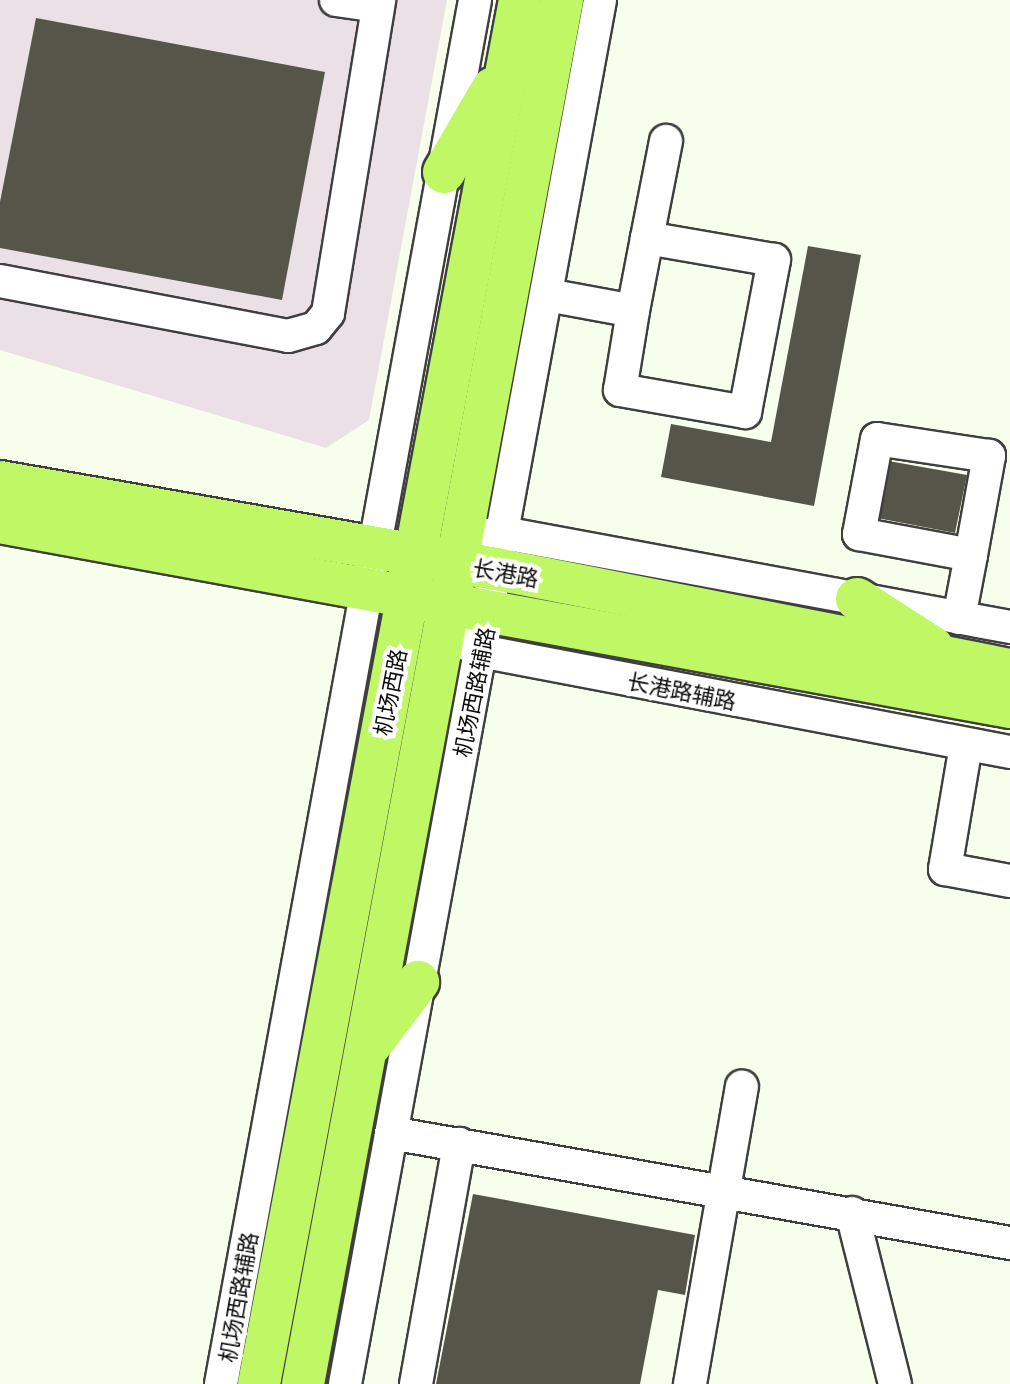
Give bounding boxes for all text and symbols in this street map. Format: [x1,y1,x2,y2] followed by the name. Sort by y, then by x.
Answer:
[471,553,541,591] street label: 长港路
[447,625,499,759] street label: 机场西路辅路
[368,646,410,738] street label: 机场西路
[625,667,739,713] street label: 长港路辅路
[213,1230,261,1364] street label: 机场西路辅路

